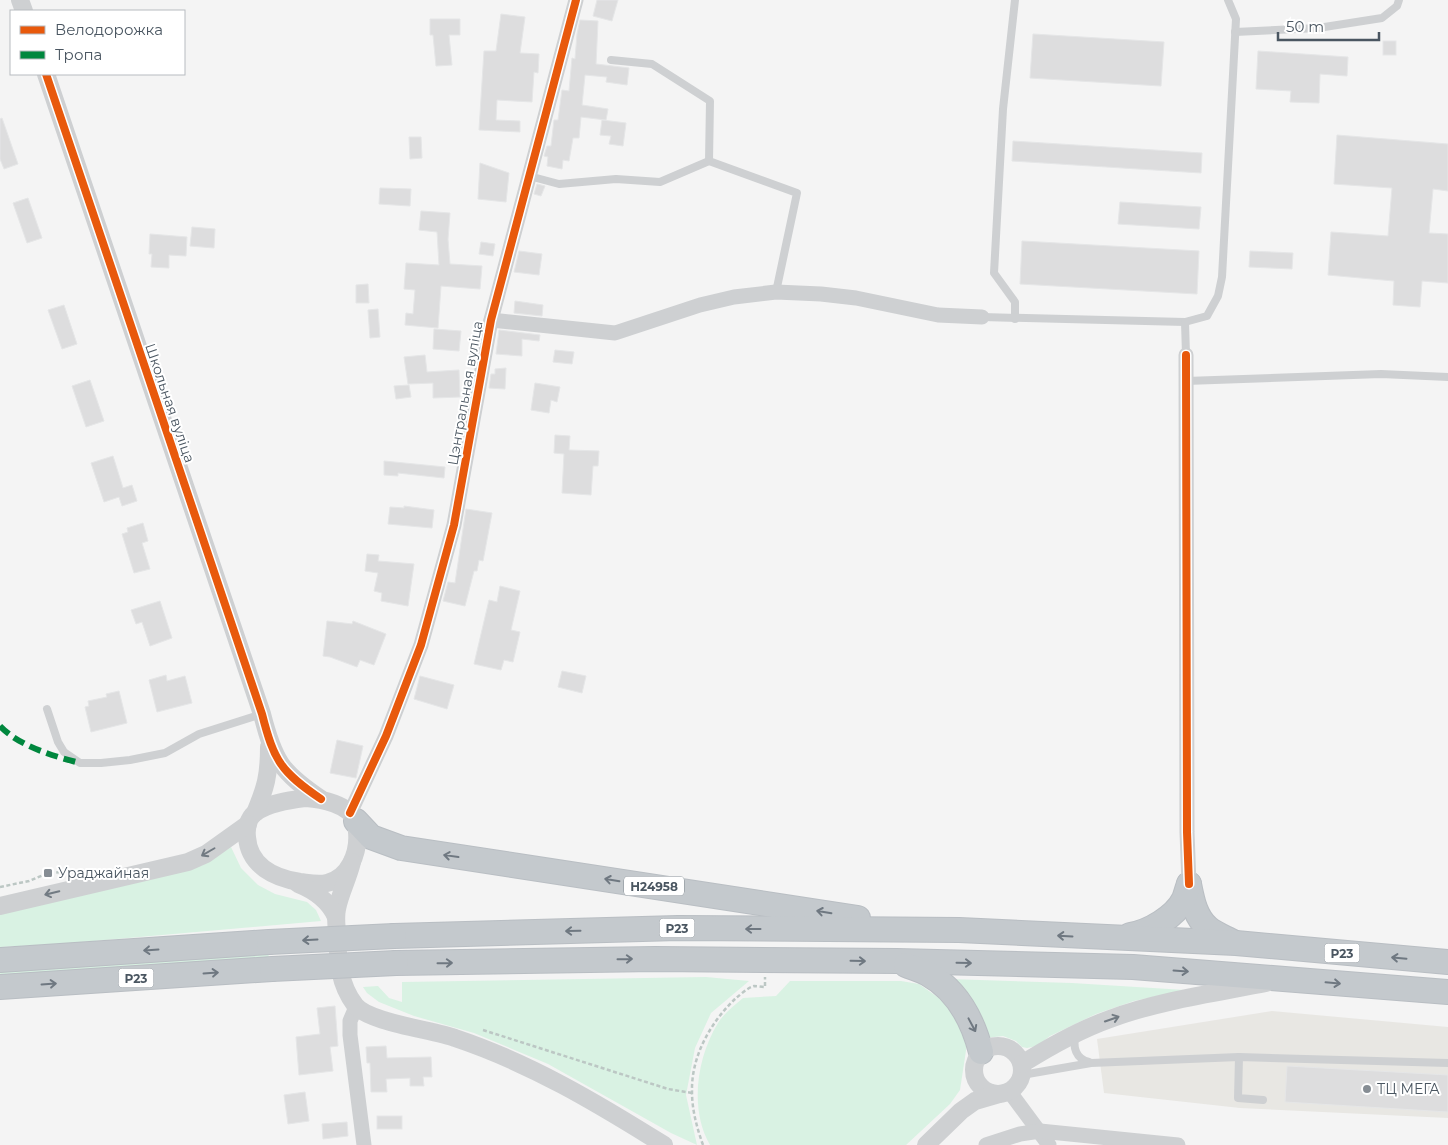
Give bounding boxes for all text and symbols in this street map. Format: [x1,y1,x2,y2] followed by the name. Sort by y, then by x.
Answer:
[10,10,185,75] legend
[1278,10,1379,42] scale bar
[1286,17,1324,36] text: 50 m
[55,20,163,39] text: Велодорожка
[55,45,102,64] text: Тропа
[443,319,487,467] street label: Цэнтральная вуліца
[141,341,199,465] street label: Школьная вуліца
[201,848,216,857] one-way arrow
[443,850,459,860] one-way arrow
[58,864,149,882] place label: Ураджайная
[42,867,54,879] marker: Ураджайная
[604,874,620,884] one-way arrow
[624,876,684,896] road number: Н24958
[44,889,60,899] one-way arrow
[816,907,832,917] one-way arrow
[660,918,694,938] road number: Р23
[745,924,762,934] one-way arrow
[565,926,581,935] one-way arrow
[1057,931,1073,940] one-way arrow
[303,935,319,944] one-way arrow
[1324,944,1360,962] road number: Р23
[143,945,159,954] one-way arrow
[1392,953,1408,962] one-way arrow
[616,954,633,964] one-way arrow
[849,956,865,966] one-way arrow
[437,958,453,967] one-way arrow
[955,958,971,968] one-way arrow
[1173,966,1189,975] one-way arrow
[118,968,154,988] road number: Р23
[203,969,219,978] one-way arrow
[1325,978,1341,987] one-way arrow
[40,979,56,988] one-way arrow
[1103,1013,1119,1023] one-way arrow
[967,1017,977,1031] one-way arrow
[1377,1080,1440,1098] place label: ТЦ МЕГА
[1361,1083,1373,1095] marker: ТЦ МЕГА

